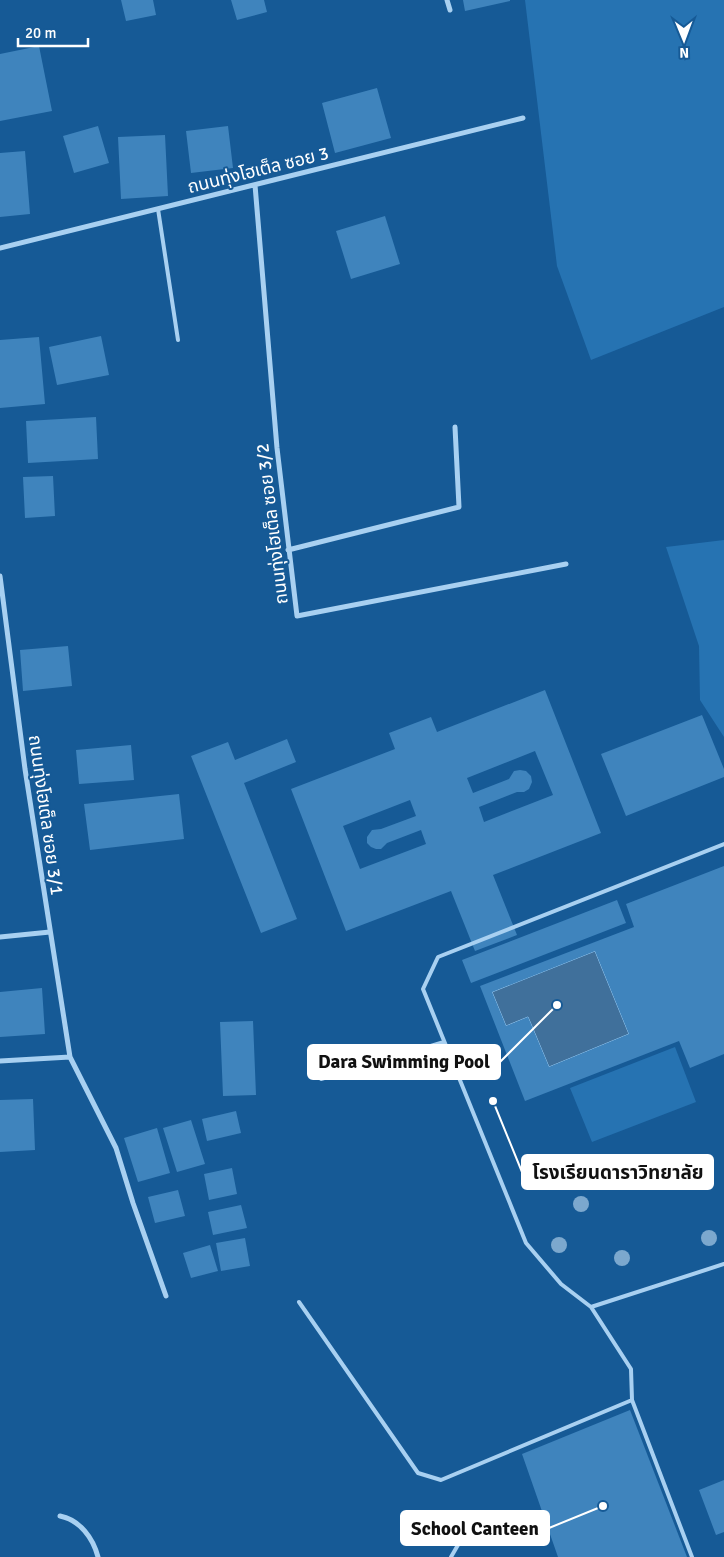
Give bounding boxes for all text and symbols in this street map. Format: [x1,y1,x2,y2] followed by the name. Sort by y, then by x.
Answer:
[18,15,88,47] scale bar
[659,15,709,65] north arrow
[25,24,56,42] text: 20 m
[679,44,689,61] text: N
[185,142,331,198] street label: ถนนทุ่งโฮเต็ล ซอย 3
[251,442,293,606] street label: ถนนทุ่งโฮเต็ล ซอย 3/2
[24,733,68,897] street label: ถนนทุ่งโฮเต็ล ซอย 3/1
[308,1045,500,1079] callout: Dara Swimming Pool
[318,1050,490,1074] text: Dara Swimming Pool
[522,1155,713,1189] callout: โรงเรียนดาราวิทยาลัย
[532,1161,704,1185] text: โรงเรียนดาราวิทยาลัย
[401,1511,549,1545] callout: School Canteen
[411,1517,539,1541] text: School Canteen

